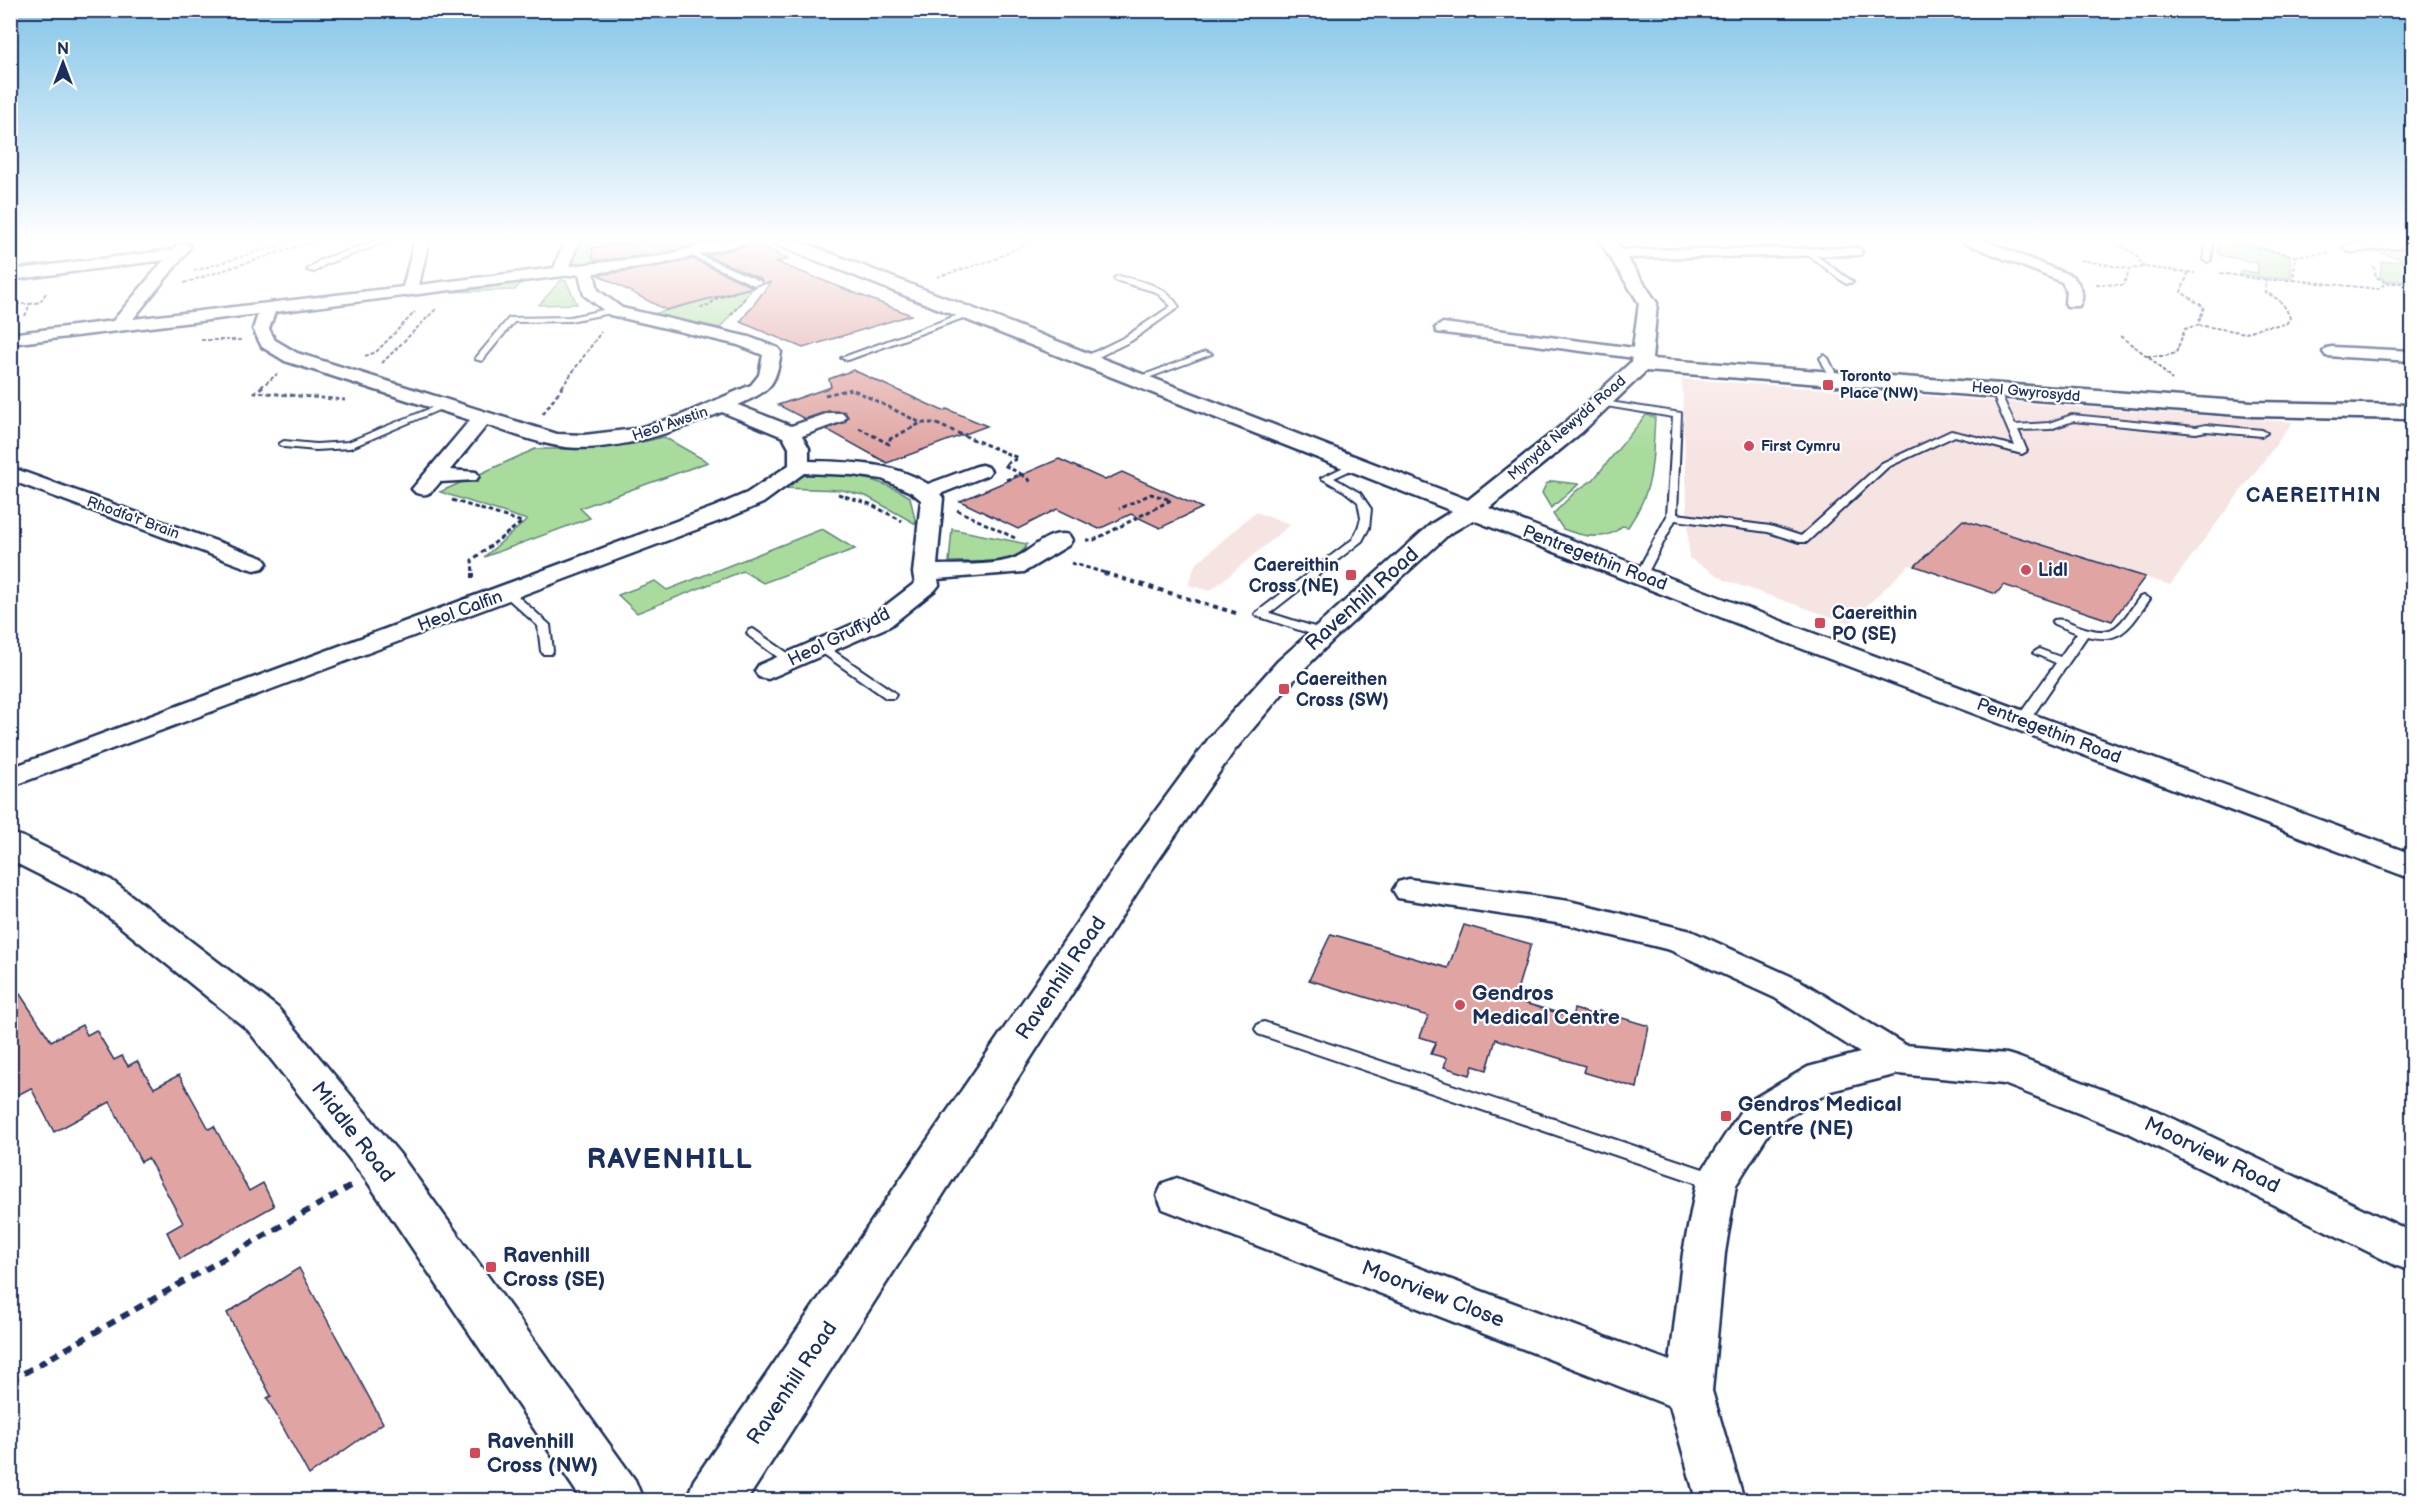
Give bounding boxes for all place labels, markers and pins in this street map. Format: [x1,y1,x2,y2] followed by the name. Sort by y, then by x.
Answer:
[1840,367,1918,403] place label: Toronto Place (NW)
[1821,378,1835,392] marker: Toronto Place (NW)
[1761,437,1840,456] place label: First Cymru
[1742,439,1756,453] marker: First Cymru
[1249,555,1339,597] place label: Caereithin Cross (NE)
[2038,560,2068,581] place label: Lidl
[2019,563,2033,577] marker: Lidl
[1344,568,1358,582] marker: Caereithin Cross (NE)
[1832,603,1917,645] place label: Caereithin PO (SE)
[1813,616,1827,630] marker: Caereithin PO (SE)
[1296,669,1389,711] place label: Caereithen Cross (SW)
[1277,682,1291,696] marker: Caereithen Cross (SW)
[1472,981,1620,1030] place label: Gendros Medical Centre
[1453,998,1467,1012] marker: Gendros Medical Centre
[1738,1092,1902,1141] place label: Gendros Medical Centre (NE)
[1719,1109,1733,1123] marker: Gendros Medical Centre (NE)
[503,1243,605,1292] place label: Ravenhill Cross (SE)
[484,1260,498,1274] marker: Ravenhill Cross (SE)
[487,1429,598,1478] place label: Ravenhill Cross (NW)
[468,1446,482,1460] marker: Ravenhill Cross (NW)

